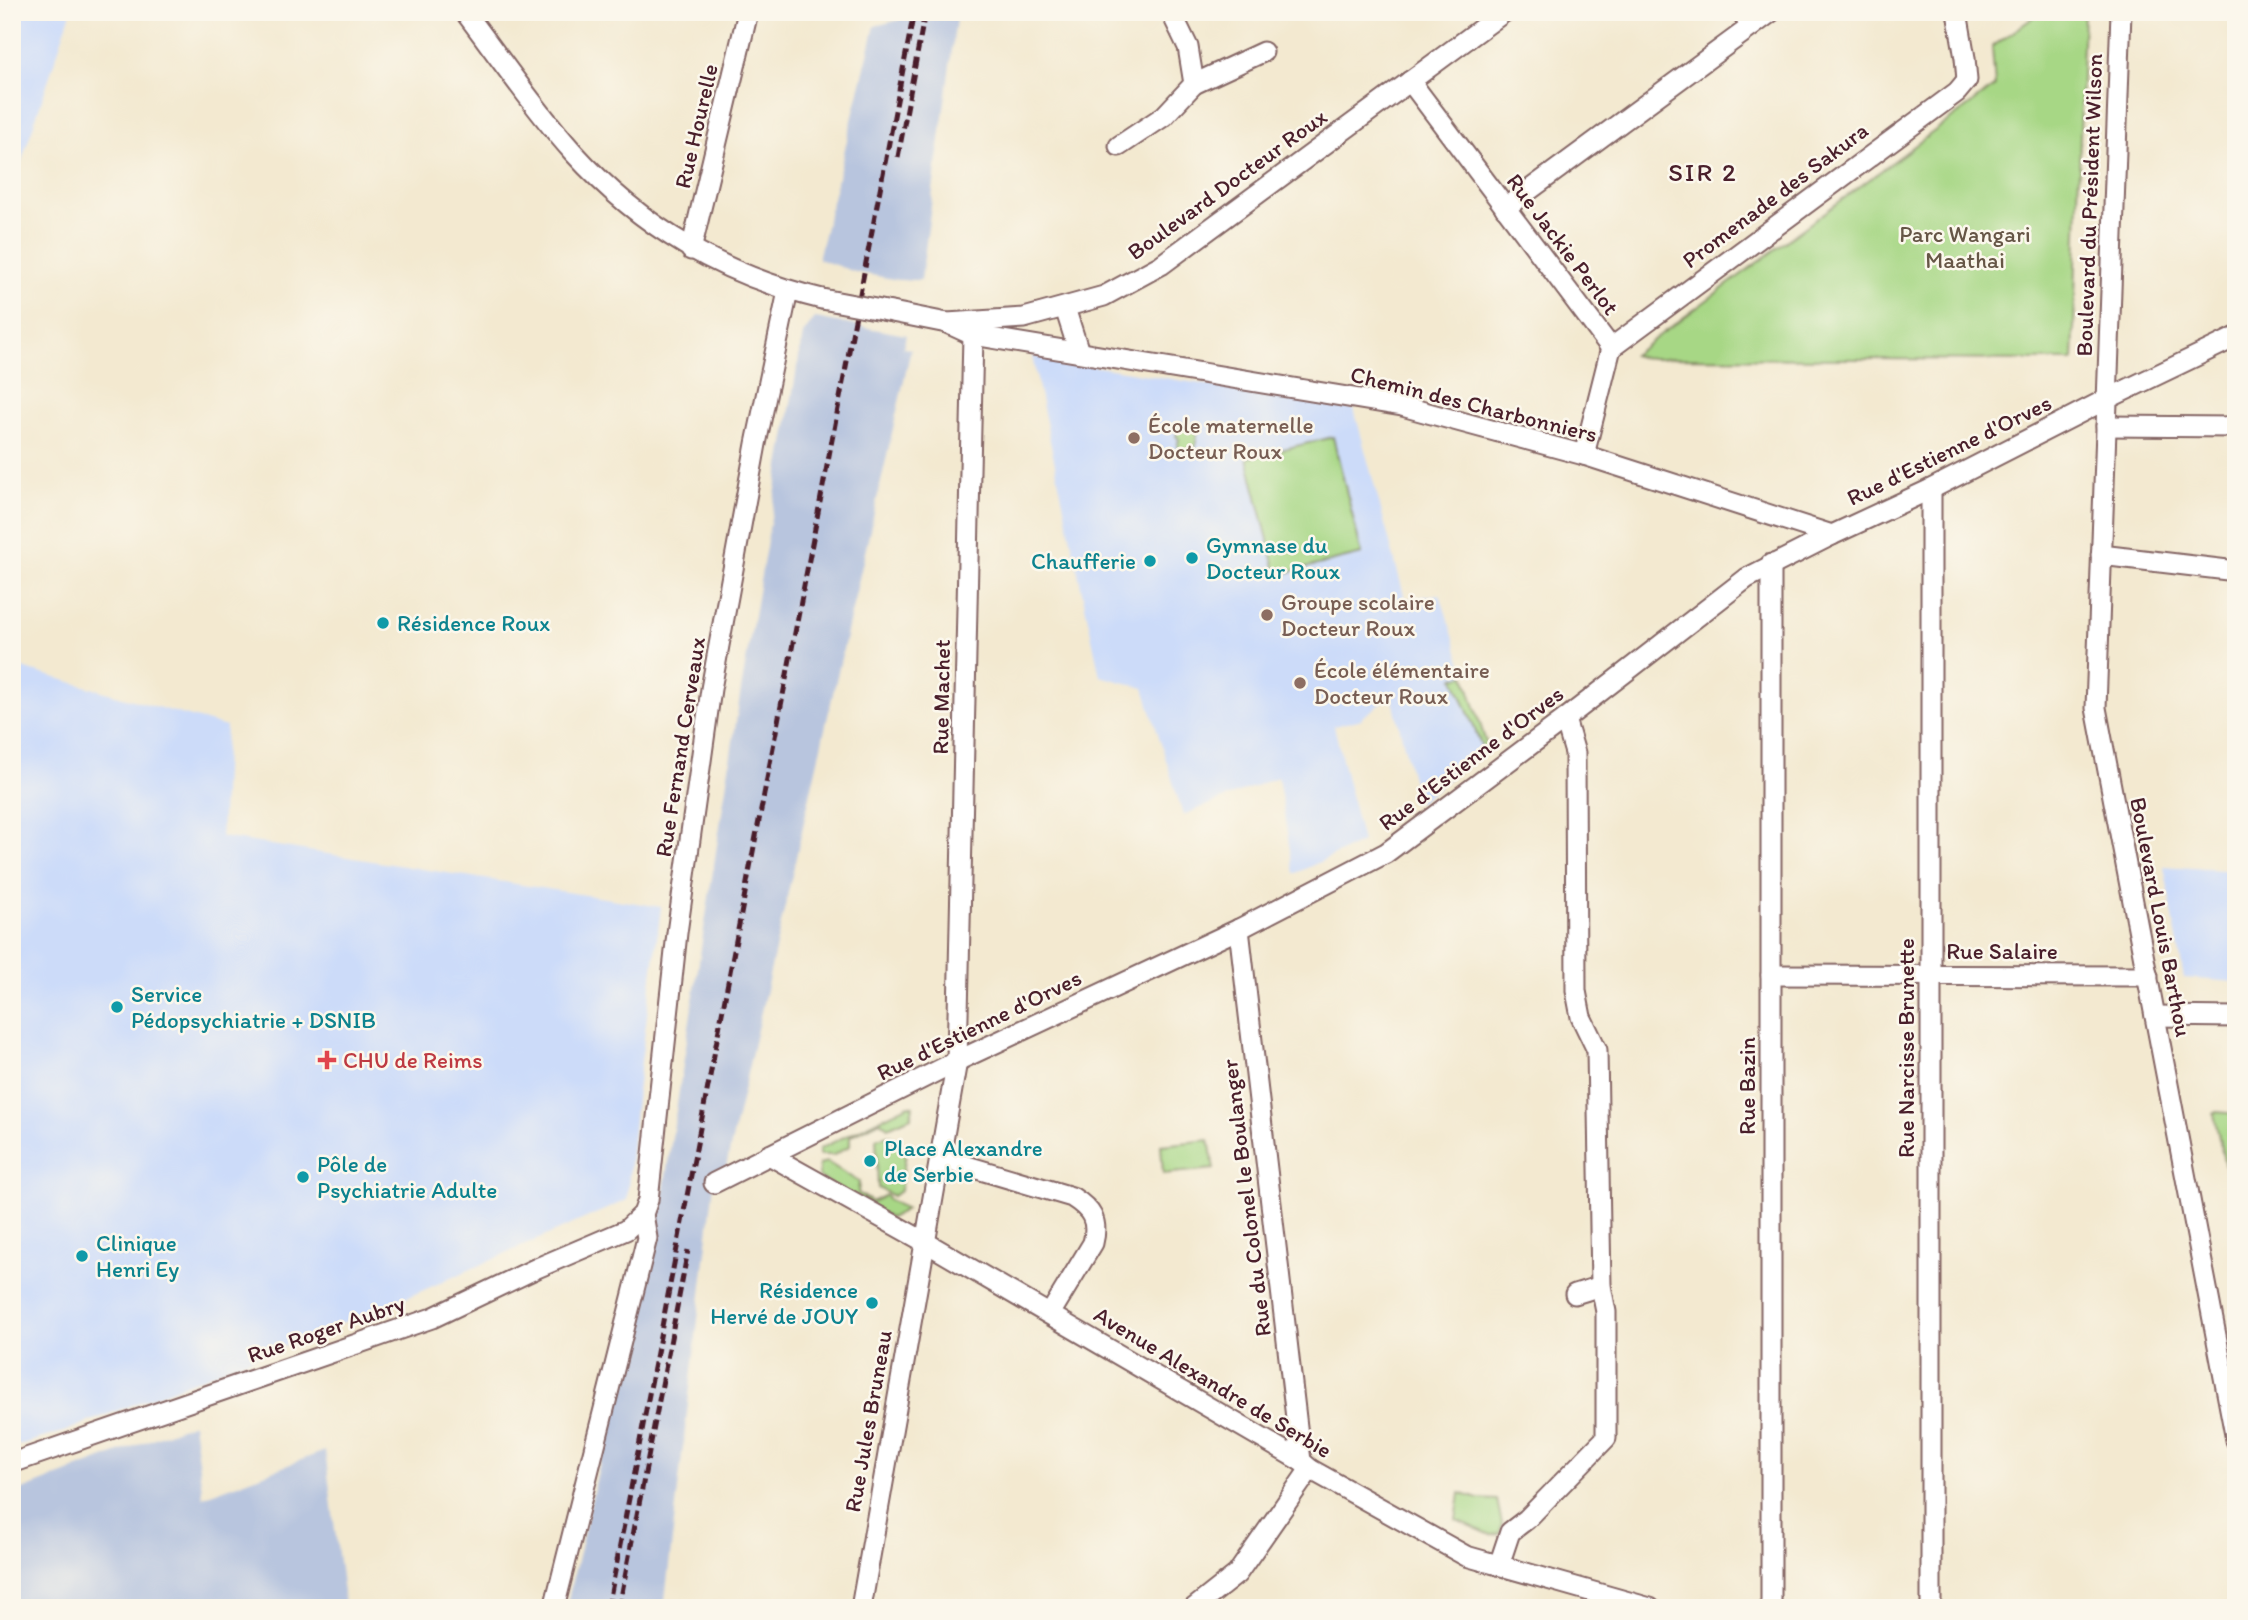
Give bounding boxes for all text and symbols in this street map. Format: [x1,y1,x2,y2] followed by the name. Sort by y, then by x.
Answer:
[2070,53,2108,357] street label: Boulevard du Président Wilson
[668,61,724,191] street label: Rue Hourelle
[1122,102,1332,266] street label: Boulevard Docteur Roux
[1677,116,1873,274] street label: Promenade des Sakura
[1668,156,1738,188] district label: SIR 2
[1501,168,1626,321] street label: Rue Jackie Perlot
[1899,220,2031,274] park label: Parc Wangari Maathai
[1348,360,1600,448] street label: Chemin des Charbonniers
[1842,388,2056,512] street label: Rue d'Estienne d'Orves
[1148,411,1314,465] place label: École maternelle Docteur Roux
[1126,430,1142,446] marker: École maternelle Docteur Roux
[1206,531,1340,585] place label: Gymnase du Docteur Roux
[1031,547,1136,575] place label: Chaufferie
[1184,550,1200,566] marker: Gymnase du Docteur Roux
[1142,553,1158,569] marker: Chaufferie
[1281,588,1435,642] place label: Groupe scolaire Docteur Roux
[1259,607,1275,623] marker: Groupe scolaire Docteur Roux
[397,609,550,637] place label: Résidence Roux
[375,615,391,631] marker: Résidence Roux
[649,635,711,859] street label: Rue Fernand Cerveaux
[926,639,956,755] street label: Rue Machet
[1314,656,1490,710] place label: École élémentaire Docteur Roux
[1292,675,1308,691] marker: École élémentaire Docteur Roux
[1373,679,1569,837] street label: Rue d'Estienne d'Orves
[2124,795,2198,1040] street label: Boulevard Louis Barthou
[1946,937,2058,965] street label: Rue Salaire
[1892,938,1920,1158] street label: Rue Narcisse Brunette
[872,963,1086,1087] street label: Rue d'Estienne d'Orves
[131,980,376,1034] place label: Service Pédopsychiatrie + DSNIB
[109,999,125,1015] marker: Service Pédopsychiatrie + DSNIB
[1733,1037,1761,1135] street label: Rue Bazin
[343,1046,483,1074] place label: CHU de Reims
[317,1050,337,1070] marker: CHU de Reims
[1215,1058,1277,1338] street label: Rue du Colonel le Boulanger
[884,1134,1043,1188] place label: Place Alexandre de Serbie
[317,1150,497,1204] place label: Pôle de Psychiatrie Adulte
[862,1153,878,1169] marker: Place Alexandre de Serbie
[295,1169,311,1185] marker: Pôle de Psychiatrie Adulte
[96,1229,179,1283] place label: Clinique Henri Ey
[74,1248,90,1264] marker: Clinique Henri Ey
[710,1276,858,1330] place label: Résidence Hervé de JOUY
[244,1289,409,1369] street label: Rue Roger Aubry
[864,1295,880,1311] marker: Résidence Hervé de JOUY
[1089,1300,1337,1464] street label: Avenue Alexandre de Serbie
[838,1327,898,1514] street label: Rue Jules Bruneau

